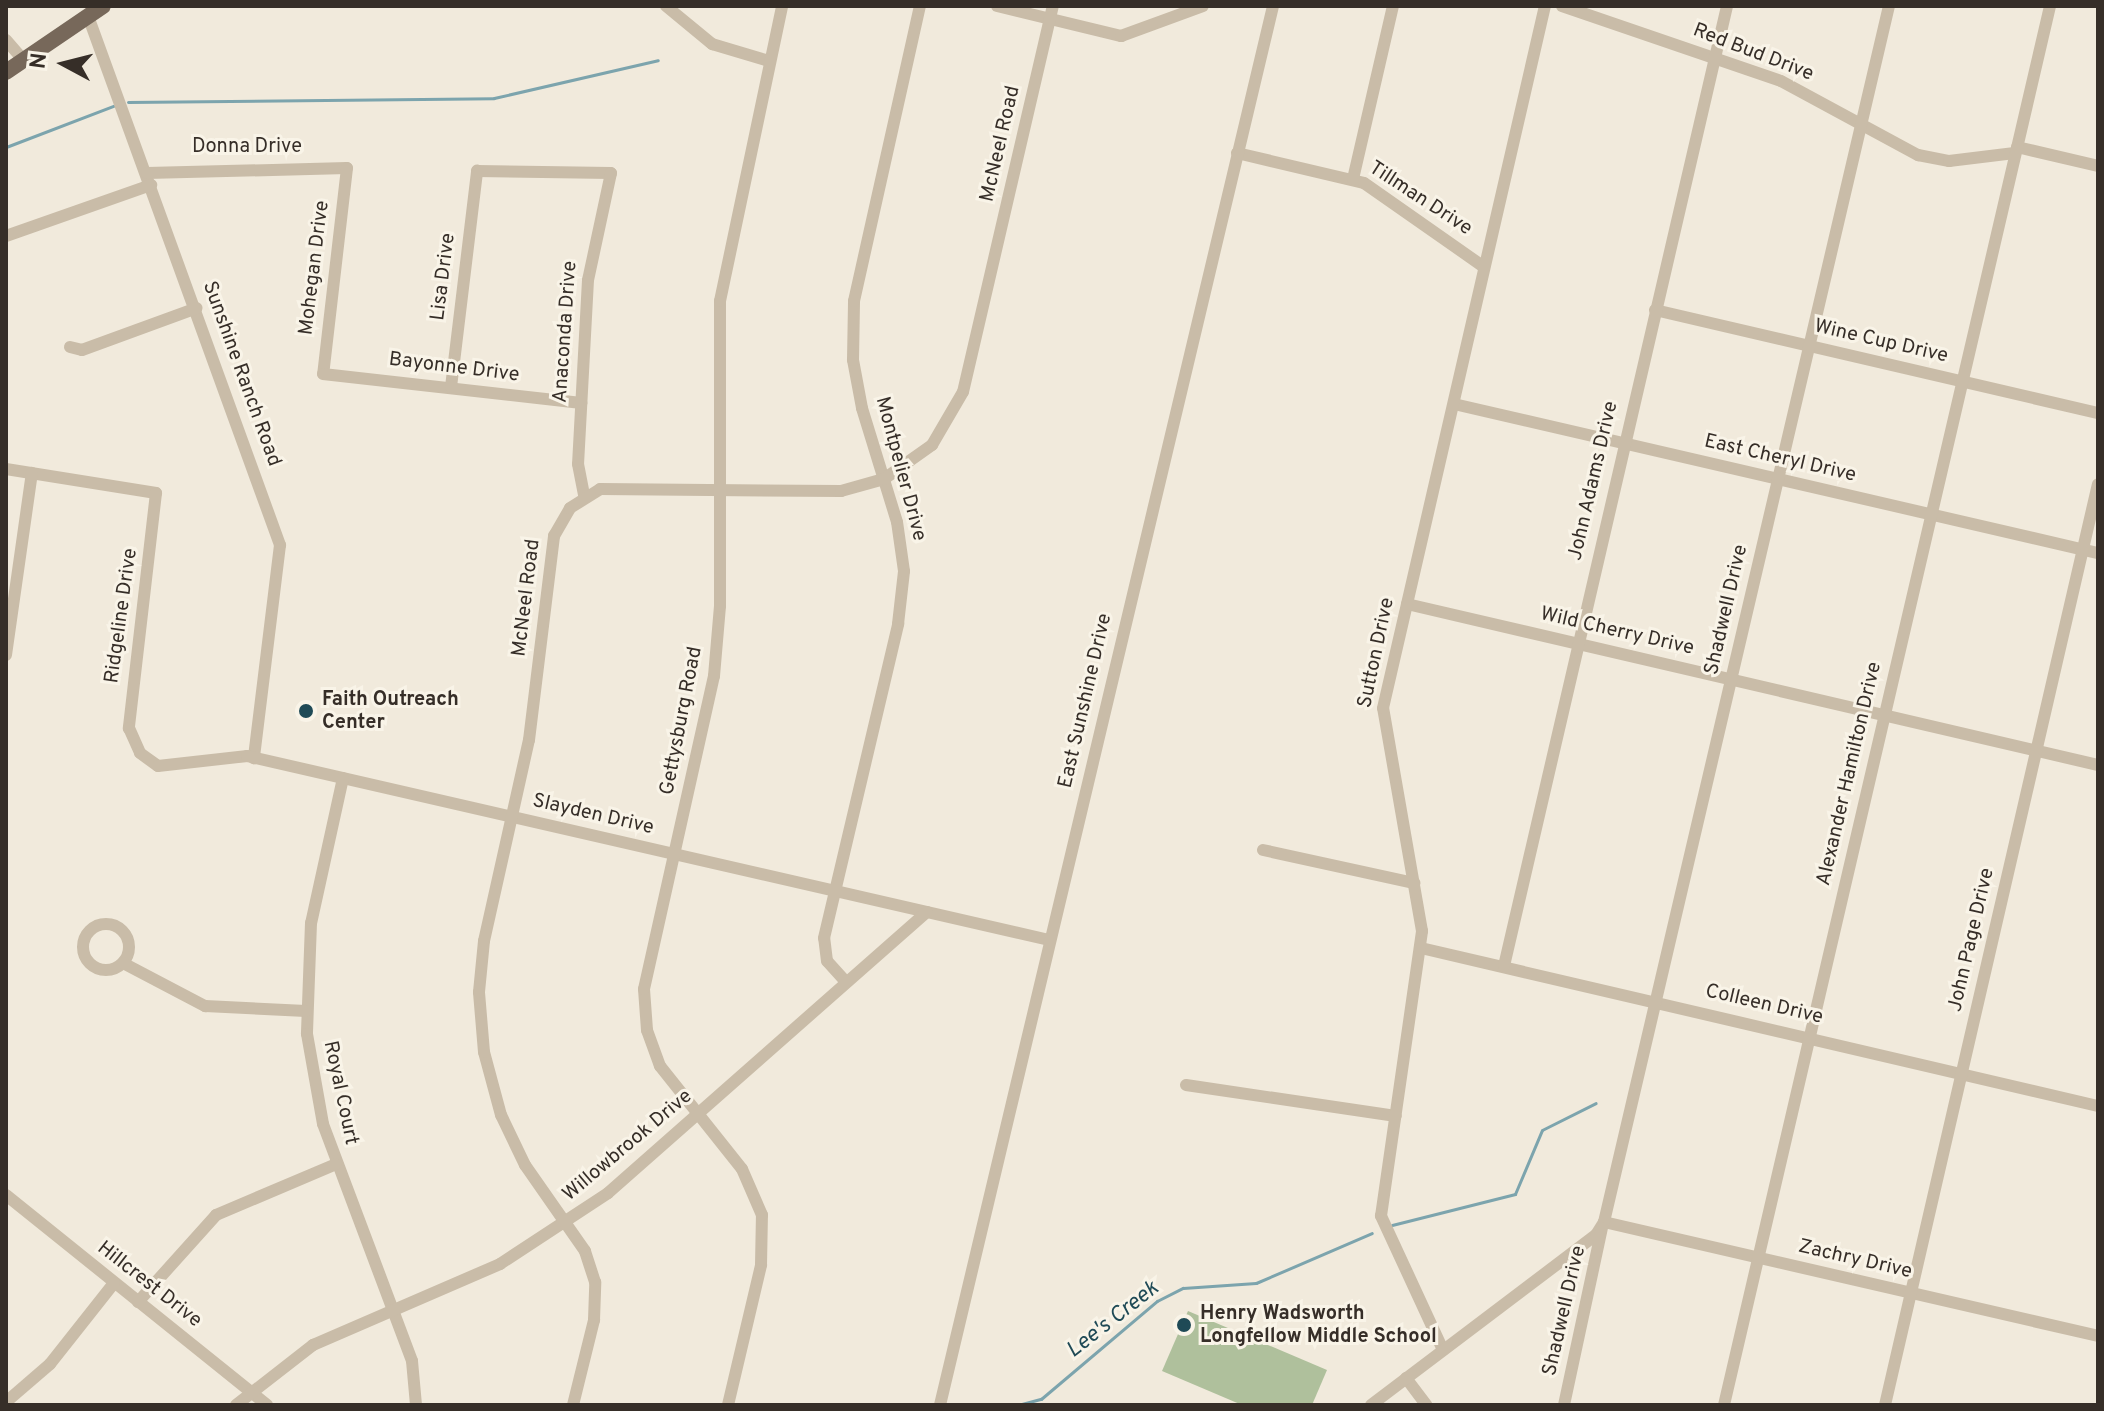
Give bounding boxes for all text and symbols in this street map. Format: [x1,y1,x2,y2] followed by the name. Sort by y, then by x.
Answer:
[1689,19,1817,87] street label: Red Bud Drive
[24,24,104,104] north arrow
[25,52,54,71] text: N
[976,84,1026,204] street label: McNeel Road
[192,135,302,159] street label: Donna Drive
[1364,157,1476,241] street label: Tillman Drive
[295,199,335,337] street label: Mohegan Drive
[427,232,461,322] street label: Lisa Drive
[549,260,583,404] street label: Anaconda Drive
[196,278,286,470] street label: Sunshine Ranch Road
[1812,315,1950,369] street label: Wine Cup Drive
[387,348,521,388] street label: Bayonne Drive
[869,394,931,544] street label: Montpelier Drive
[1564,399,1624,563] street label: John Adams Drive
[1702,430,1858,488] street label: East Cheryl Drive
[508,538,546,658] street label: McNeel Road
[1700,543,1754,677] street label: Shadwell Drive
[101,547,143,685] street label: Ridgeline Drive
[1354,596,1400,710] street label: Sutton Drive
[1538,603,1696,661] street label: Wild Cherry Drive
[1054,611,1118,791] street label: East Sunshine Drive
[656,645,708,797] street label: Gettysburg Road
[1813,660,1887,888] street label: Alexander Hamilton Drive
[322,688,459,735] place label: Faith Outreach Center
[297,702,315,720] marker: Faith Outreach Center
[530,789,656,841] street label: Slayden Drive
[1944,866,2000,1014] street label: John Page Drive
[1703,980,1825,1030] street label: Colleen Drive
[317,1039,363,1147] street label: Royal Court
[558,1085,698,1207] street label: Willowbrook Drive
[1796,1235,1914,1285] street label: Zachry Drive
[92,1237,206,1333] street label: Hillcrest Drive
[1538,1244,1592,1378] street label: Shadwell Drive
[1062,1276,1164,1364] water label: Lee's Creek
[1200,1302,1437,1349] place label: Henry Wadsworth Longfellow Middle School
[1175,1316,1193,1334] marker: Henry Wadsworth Longfellow Middle School

